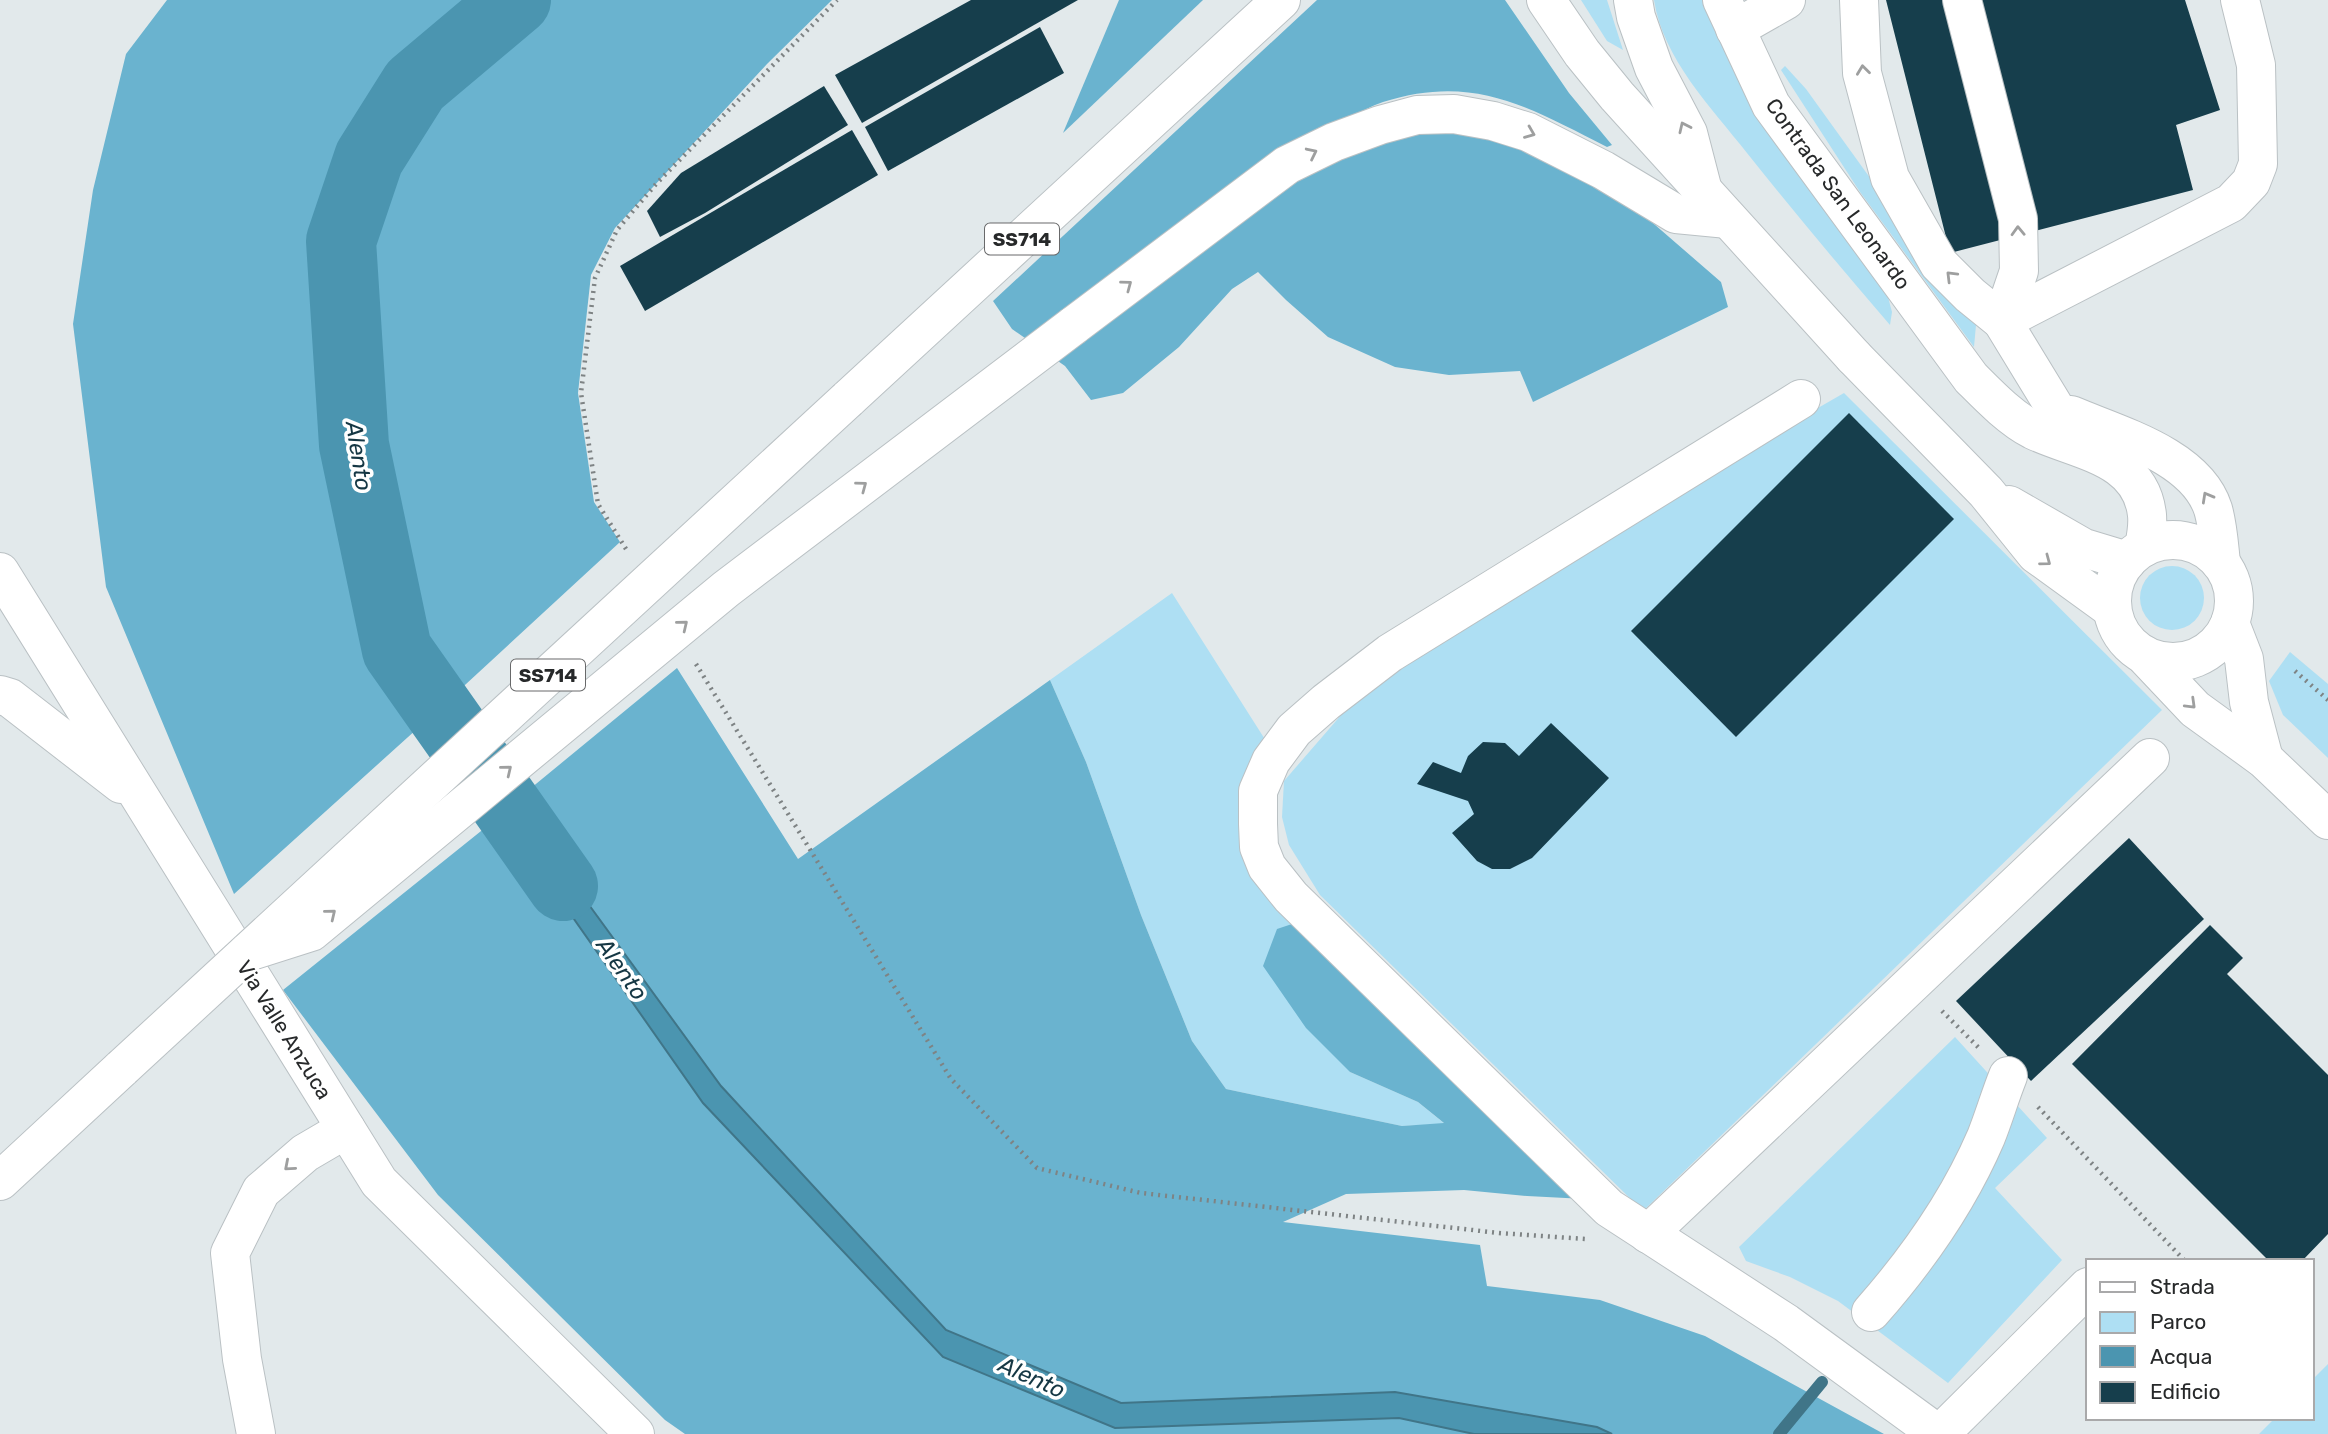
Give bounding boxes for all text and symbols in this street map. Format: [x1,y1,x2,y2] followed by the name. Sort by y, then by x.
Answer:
[1856,64,1871,76] one-way arrow
[1761,93,1916,294] street label: Contrada San Leonardo
[1679,122,1693,134] one-way arrow
[1523,125,1535,139] one-way arrow
[1305,147,1317,161] one-way arrow
[985,224,1059,255] road number: SS714
[2011,226,2026,237] one-way arrow
[1947,271,1960,284] one-way arrow
[1119,280,1132,293] one-way arrow
[340,418,378,493] water label: Alento
[855,481,867,494] one-way arrow
[2201,492,2215,504] one-way arrow
[2039,553,2051,566] one-way arrow
[674,621,687,633] one-way arrow
[511,660,585,690] road number: SS714
[2183,696,2196,709] one-way arrow
[499,766,512,778] one-way arrow
[324,910,336,923] one-way arrow
[590,932,653,1006] water label: Alento
[232,956,337,1104] street label: Via Valle Anzuca
[284,1158,297,1170] one-way arrow
[2086,1259,2314,1420] legend
[2150,1274,2215,1299] text: Strada
[2150,1309,2206,1334] text: Parco
[2150,1344,2212,1369] text: Acqua
[994,1350,1070,1404] water label: Alento
[2150,1379,2220,1404] text: Edificio

